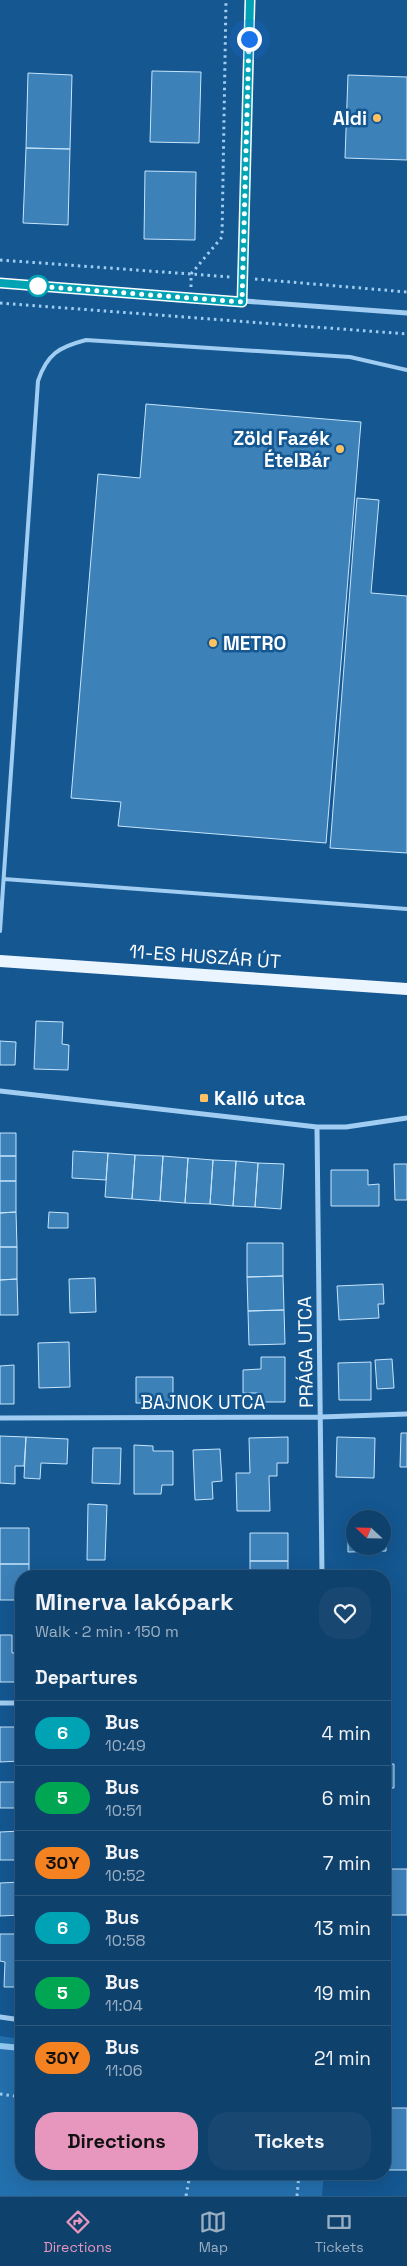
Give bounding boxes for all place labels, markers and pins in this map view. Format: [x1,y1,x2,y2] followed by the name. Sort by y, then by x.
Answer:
[333,106,367,131] place label: Aldi
[371,112,383,124] marker: Aldi
[27,275,49,297] unlabelled marker
[233,426,330,473] place label: Zöld Fazék ÉtelBár
[334,443,346,455] marker: Zöld Fazék ÉtelBár
[223,631,286,656] place label: METRO
[207,637,219,649] marker: METRO
[214,1086,306,1111] place label: Kalló utca
[198,1092,210,1104] marker: Kalló utca

